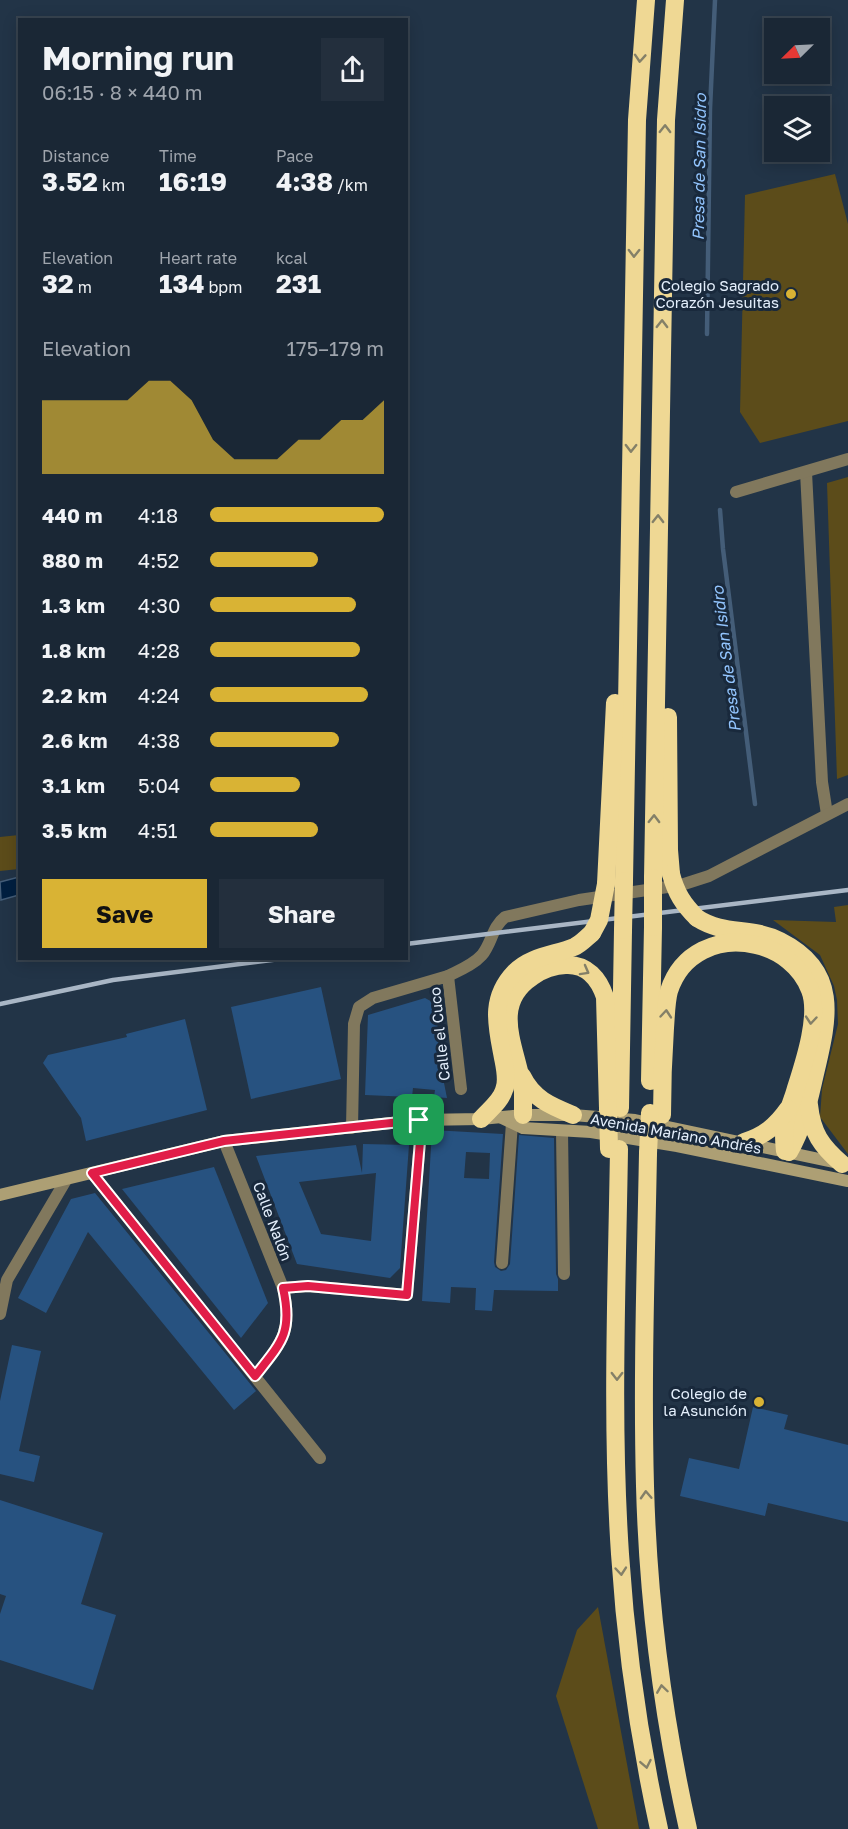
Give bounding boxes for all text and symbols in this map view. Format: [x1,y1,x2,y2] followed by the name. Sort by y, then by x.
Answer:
[764,18,830,84] north arrow
[764,18,830,162] map controls
[42,38,234,77] text: Morning run
[321,38,384,101] button: share
[634,54,647,63] one-way arrow
[42,80,203,104] text: 06:15 · 8 × 440 m
[688,92,710,241] water label: Presa de San Isidro
[764,96,830,162] button: layers
[659,125,672,134] one-way arrow
[42,146,109,166] text: Distance
[159,146,197,166] text: Time
[276,146,313,166] text: Pace
[42,166,98,197] text: 3.52
[159,166,227,197] text: 16:19
[276,166,333,197] text: 4:38
[98,175,125,195] text: km
[333,175,368,195] text: /km
[42,248,113,268] text: Elevation
[159,248,237,268] text: Heart rate
[276,248,308,268] text: kcal
[627,249,640,258] one-way arrow
[42,268,74,299] text: 32
[159,268,205,299] text: 134
[276,268,321,299] text: 231
[656,276,779,311] place label: Colegio Sagrado Corazón Jesuitas
[74,277,92,297] text: m
[205,277,242,297] text: bpm
[784,287,798,301] marker: Colegio Sagrado Corazón Jesuitas
[656,320,668,329] one-way arrow
[42,336,131,360] text: Elevation
[286,336,384,360] text: 175–179 m
[624,444,637,453] one-way arrow
[42,503,103,527] text: 440 m
[138,503,178,527] text: 4:18
[652,515,665,524] one-way arrow
[42,548,103,572] text: 880 m
[138,548,179,572] text: 4:52
[707,583,745,733] water label: Presa de San Isidro
[42,593,105,617] text: 1.3 km
[138,593,180,617] text: 4:30
[42,638,106,662] text: 1.8 km
[138,638,180,662] text: 4:28
[42,683,107,707] text: 2.2 km
[138,683,180,707] text: 4:24
[42,728,107,752] text: 2.6 km
[138,728,180,752] text: 4:38
[42,773,105,797] text: 3.1 km
[138,773,180,797] text: 5:04
[648,815,660,824] one-way arrow
[42,818,107,842] text: 3.5 km
[138,818,178,842] text: 4:51
[42,879,207,948] button: Save
[219,879,384,948] button: Share
[579,964,589,975] one-way arrow
[425,986,453,1082] street label: Calle el Cuco
[659,1010,672,1019] one-way arrow
[805,1015,818,1024] one-way arrow
[393,1094,444,1145] pin
[402,1103,435,1136] icon: arrive
[589,1109,763,1157] street label: Avenida Mariano Andrés
[250,1179,296,1263] street label: Calle Nalón
[610,1371,623,1380] one-way arrow
[663,1384,747,1419] place label: Colegio de la Asunción
[752,1395,766,1409] marker: Colegio de la Asunción
[639,1490,652,1499] one-way arrow
[614,1566,627,1575] one-way arrow
[657,1684,669,1693] one-way arrow
[639,1759,652,1769] one-way arrow

